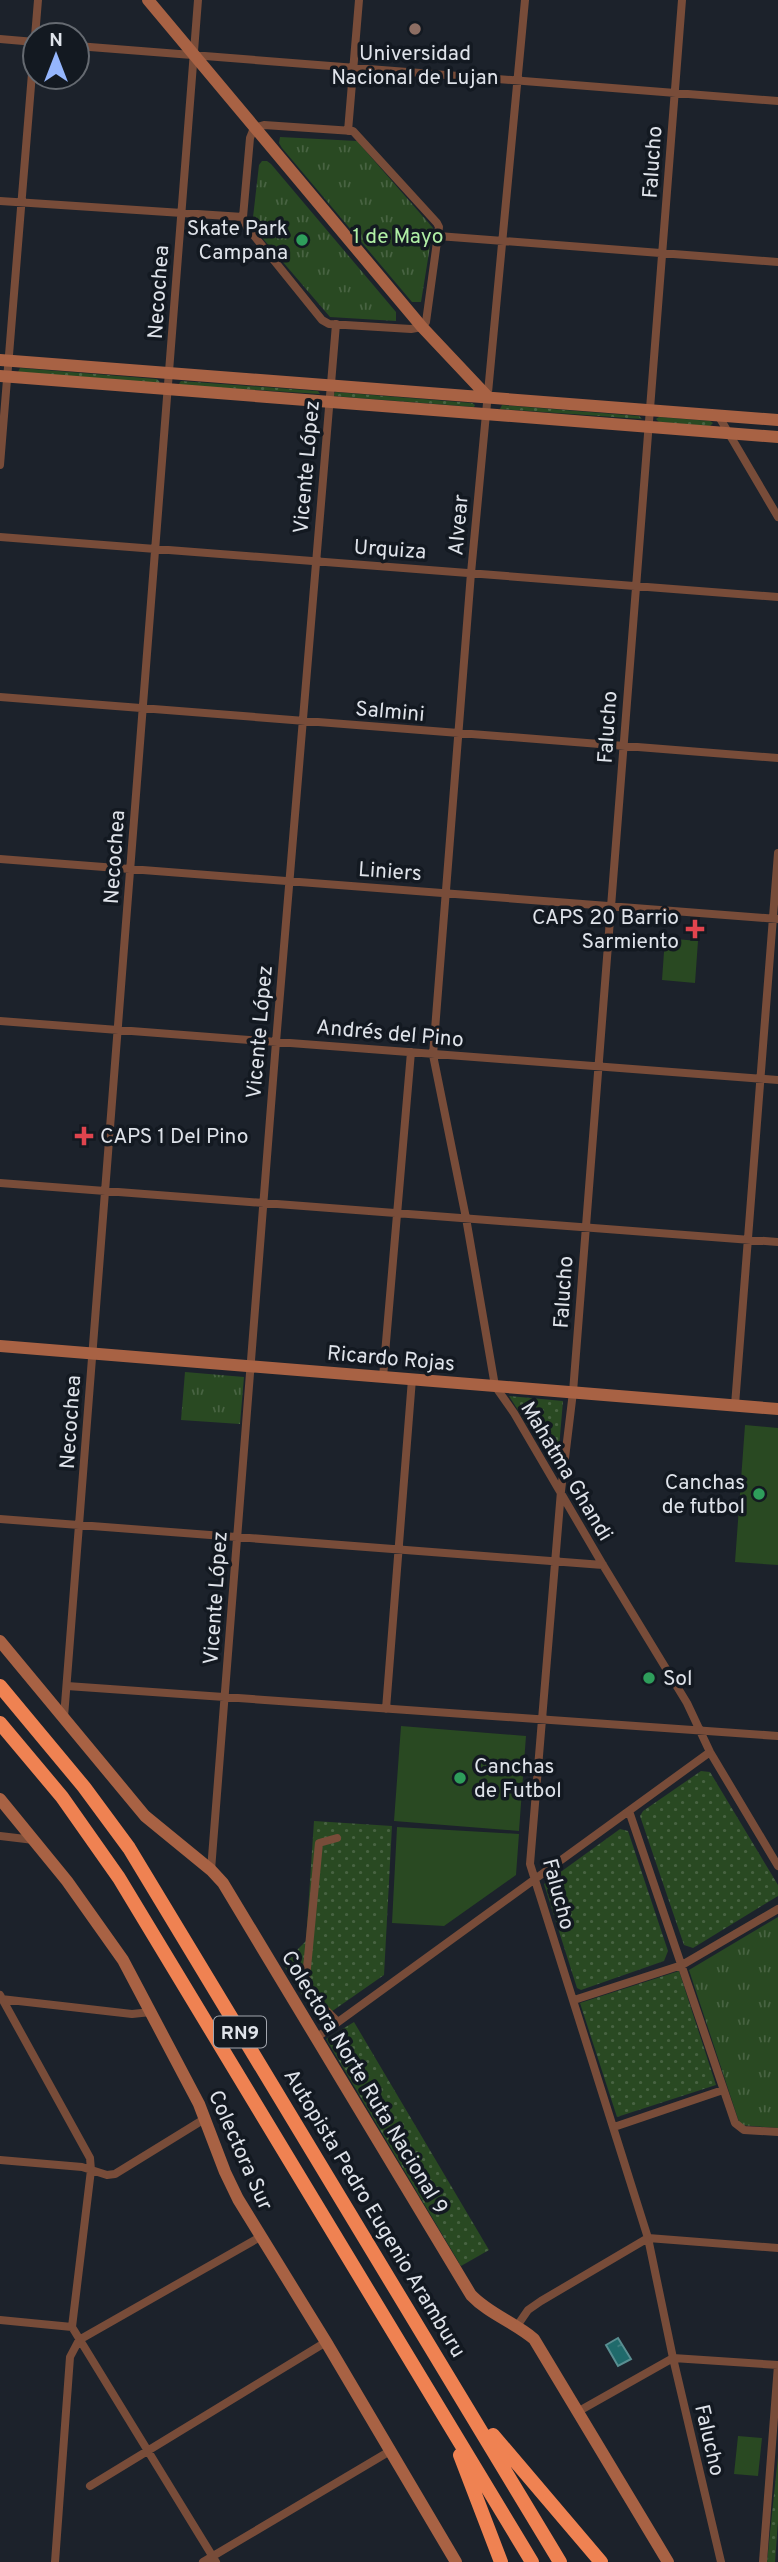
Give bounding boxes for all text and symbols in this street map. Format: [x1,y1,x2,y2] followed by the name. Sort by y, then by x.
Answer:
[21,21,91,91] north arrow
[407,21,423,37] marker: Universidad Nacional de Lujan
[49,29,63,53] text: N
[331,41,499,92] place label: Universidad Nacional de Lujan
[637,125,670,199] street label: Falucho
[187,216,288,267] place label: Skate Park Campana
[353,224,443,251] park label: 1 de Mayo
[294,232,310,248] marker: Skate Park Campana
[143,244,176,340] street label: Necochea
[288,399,327,535] street label: Vicente López
[443,494,476,557] street label: Alvear
[353,534,427,567] street label: Urquiza
[592,690,625,764] street label: Falucho
[354,696,426,729] street label: Salmini
[99,809,132,905] street label: Necochea
[357,857,423,888] street label: Liniers
[532,905,679,956] place label: CAPS 20 Barrio Sarmiento
[685,919,705,939] marker: CAPS 20 Barrio Sarmiento
[241,964,280,1100] street label: Vicente López
[315,1015,465,1054] street label: Andrés del Pino
[100,1124,248,1151] place label: CAPS 1 Del Pino
[74,1126,94,1146] marker: CAPS 1 Del Pino
[548,1255,581,1329] street label: Falucho
[326,1340,456,1379] street label: Ricardo Rojas
[55,1374,88,1470] street label: Necochea
[513,1397,618,1546] street label: Mahatma Ghandi
[662,1470,745,1521] place label: Canchas de futbol
[751,1486,767,1502] marker: Canchas de futbol
[198,1530,235,1666] street label: Vicente López
[663,1666,692,1693] place label: Sol
[641,1670,657,1686] marker: Sol
[474,1754,562,1805] place label: Canchas de Futbol
[452,1770,468,1786] marker: Canchas de Futbol
[535,1856,580,1933] street label: Falucho
[274,1946,453,2220] street label: Colectora Norte Ruta Nacional 9
[214,2016,266,2048] road number: RN9
[277,2064,471,2363] street label: Autopista Pedro Eugenio Aramburu
[201,2086,278,2215] street label: Colectora Sur
[687,2402,730,2479] street label: Falucho

